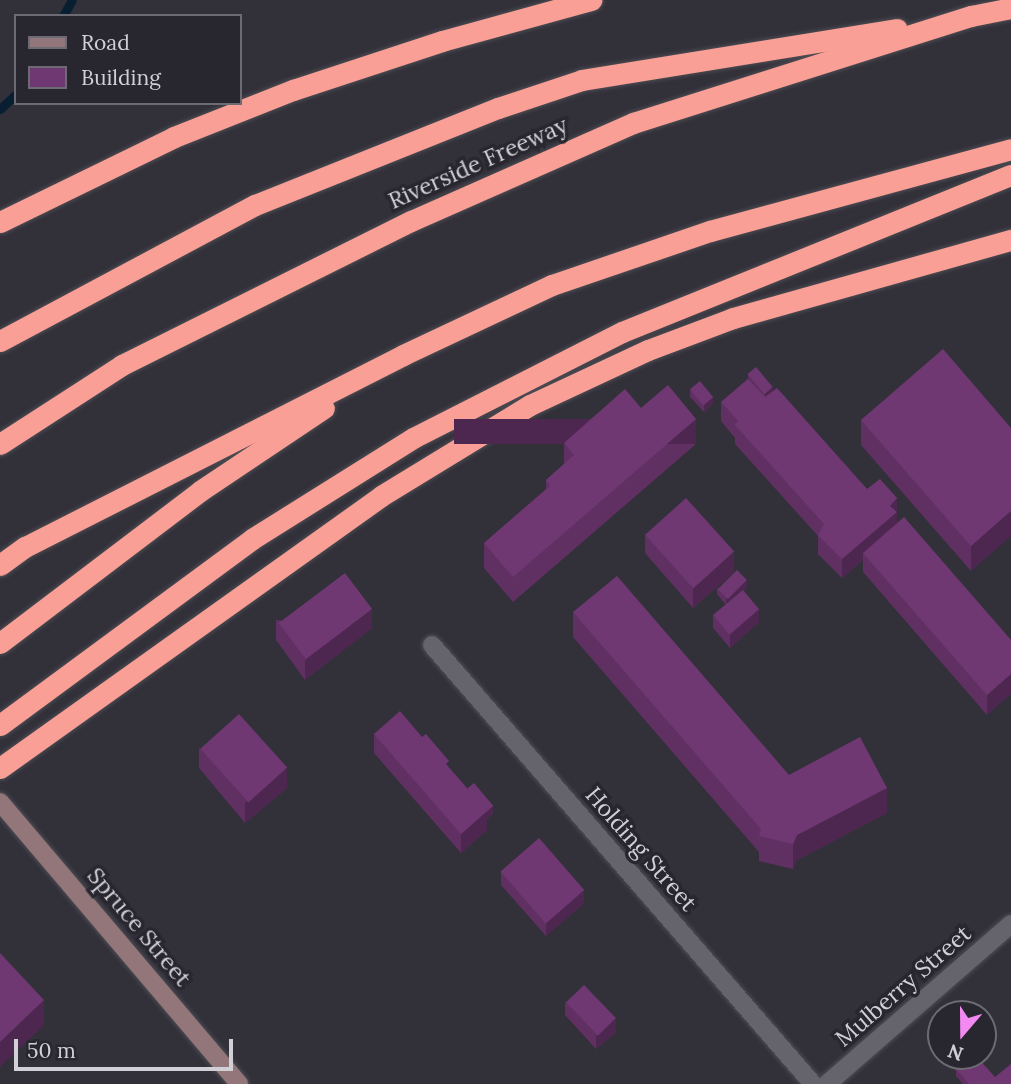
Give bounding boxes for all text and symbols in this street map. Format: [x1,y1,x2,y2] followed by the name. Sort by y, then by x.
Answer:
[14,14,242,105] legend
[81,29,130,56] text: Road
[81,64,161,91] text: Building
[384,111,572,215] street label: Riverside Freeway
[580,781,702,917] street label: Holding Street
[81,862,197,992] street label: Spruce Street
[830,920,976,1052] street label: Mulberry Street
[927,1000,997,1070] north arrow
[18,1024,236,1068] scale bar
[27,1037,76,1064] text: 50 m
[944,1039,967,1067] text: N

